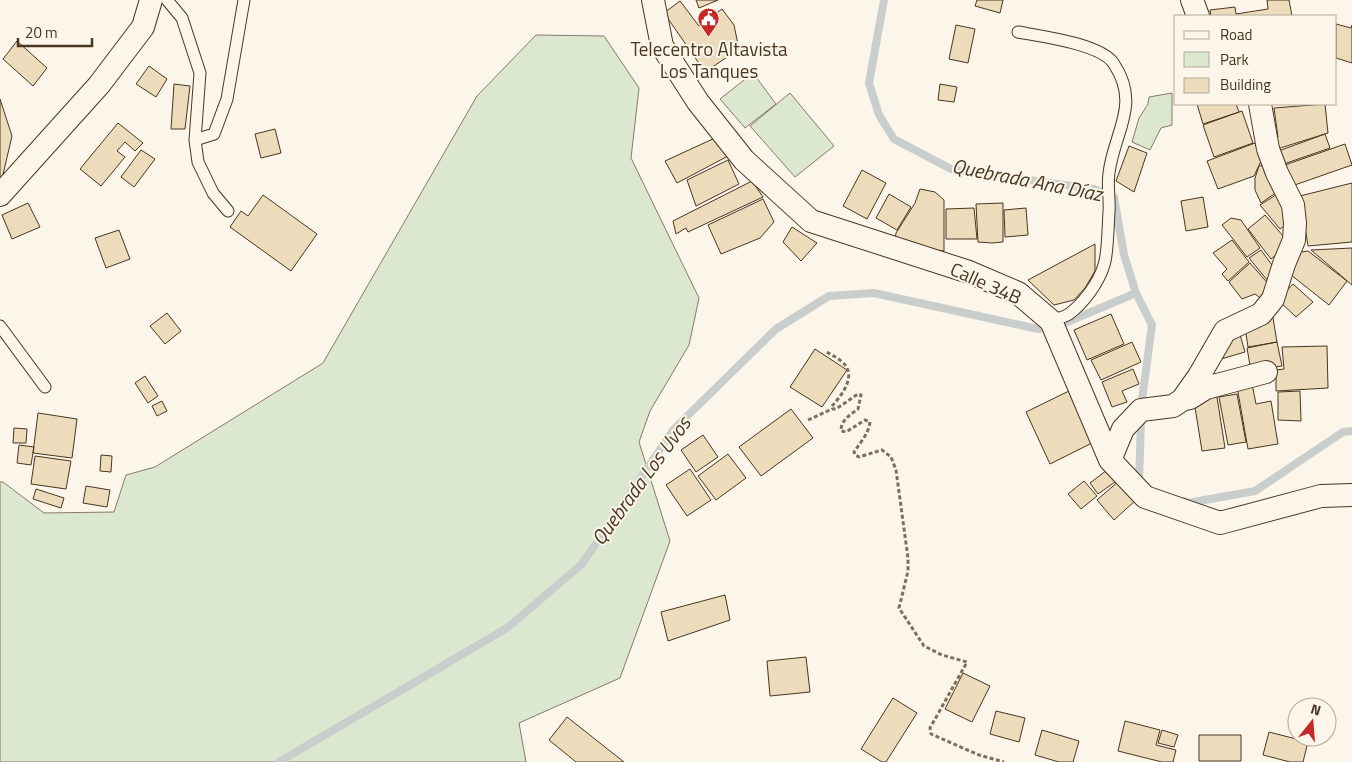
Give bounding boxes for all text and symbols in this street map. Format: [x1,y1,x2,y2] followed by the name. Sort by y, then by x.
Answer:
[697,6,721,37] public building icon: Telecentro Altavista Los Tanques
[18,15,91,47] scale bar
[1174,15,1337,105] legend
[25,21,58,44] text: 20 m
[1220,23,1252,46] text: Road
[630,34,788,85] place label: Telecentro Altavista Los Tanques
[1220,48,1249,71] text: Park
[1220,73,1271,96] text: Building
[949,150,1106,210] water label: Quebrada Ana Díaz
[946,254,1027,311] street label: Calle 34B
[583,409,699,552] water label: Quebrada Los Uvos
[1287,697,1337,747] north arrow
[1308,698,1324,721] text: N

